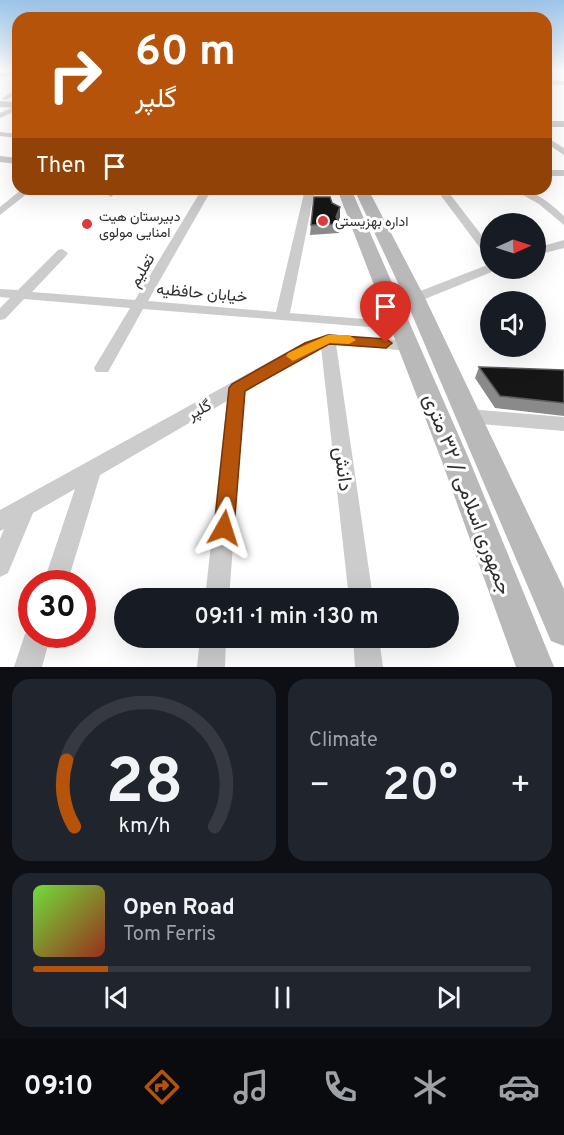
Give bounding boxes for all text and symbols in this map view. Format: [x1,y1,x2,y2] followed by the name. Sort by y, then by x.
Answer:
[135,27,236,80] text: 60 m
[36,36,114,114] icon: right
[135,83,177,117] text: گلپر
[98,150,131,183] icon: arrive
[36,153,86,180] text: Then
[99,209,181,242] place label: دبیرستان هیت امنایی مولوی
[480,213,546,279] north arrow
[480,213,546,357] map controls
[316,214,330,228] marker: اداره بهزیستی
[335,214,409,231] place label: اداره بهزیستی
[80,217,94,231] marker: دبیرستان هیت امنایی مولوی
[125,251,160,291] street label: تعلیم
[155,280,248,308] street label: خیابان حافظیه
[360,281,411,343] pin
[369,290,402,323] icon: arrive
[480,291,546,357] button: sound
[416,391,516,599] street label: جمهوری اسلامی / ۳۲ متری
[183,396,216,426] street label: گلپر
[326,445,358,493] street label: دانش
[192,496,256,560] position arrow
[18,570,96,648] speed limit sign: 30
[195,604,378,631] text: 09:11 · 1 min · 130 m
[309,728,378,754] text: Climate
[105,746,183,825] text: 28
[382,759,458,816] text: 20°
[309,766,330,808] text: −
[510,766,531,808] text: +
[118,813,170,840] text: km/h
[123,895,235,922] text: Open Road
[123,922,216,948] text: Tom Ferris
[100,981,133,1014] icon: previous
[266,981,299,1014] icon: pause
[432,981,465,1014] icon: next
[141,1066,183,1108] icon: directions
[230,1066,272,1108] icon: music
[319,1066,361,1108] icon: phone
[409,1066,451,1108] icon: climate
[498,1066,540,1108] icon: car
[24,1070,93,1104] text: 09:10

